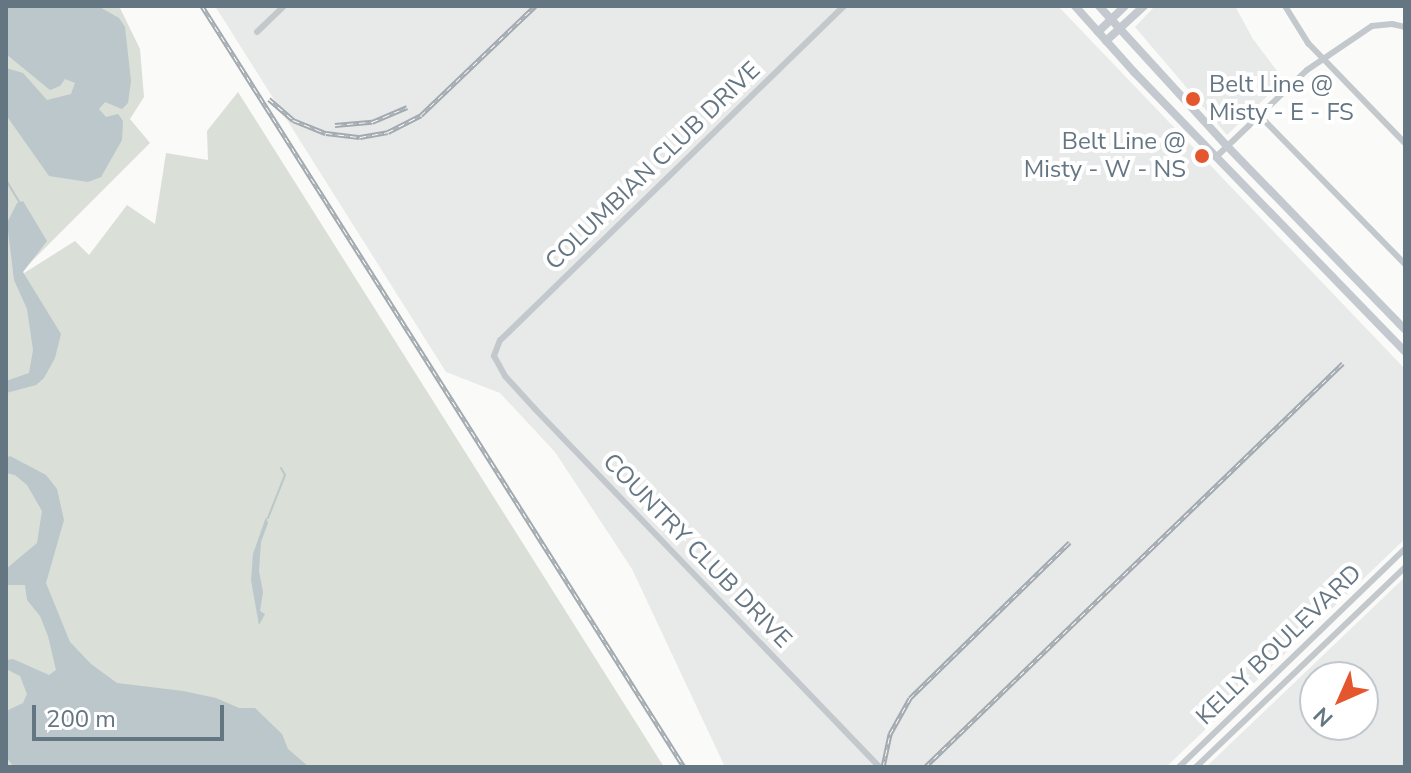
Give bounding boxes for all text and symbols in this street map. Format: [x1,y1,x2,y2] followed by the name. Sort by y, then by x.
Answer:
[540,56,766,276] street label: COLUMBIAN CLUB DRIVE
[1209,71,1354,127] place label: Belt Line @ Misty - E - FS
[1184,90,1202,108] marker: Belt Line @ Misty - E - FS
[1024,128,1186,184] place label: Belt Line @ Misty - W - NS
[1193,147,1211,165] marker: Belt Line @ Misty - W - NS
[597,448,797,654] street label: COUNTRY CLUB DRIVE
[1190,559,1368,731] street label: KELLY BOULEVARD
[1299,661,1379,741] north arrow
[36,689,228,739] scale bar
[1307,700,1340,733] text: N
[46,703,116,735] text: 200 m

